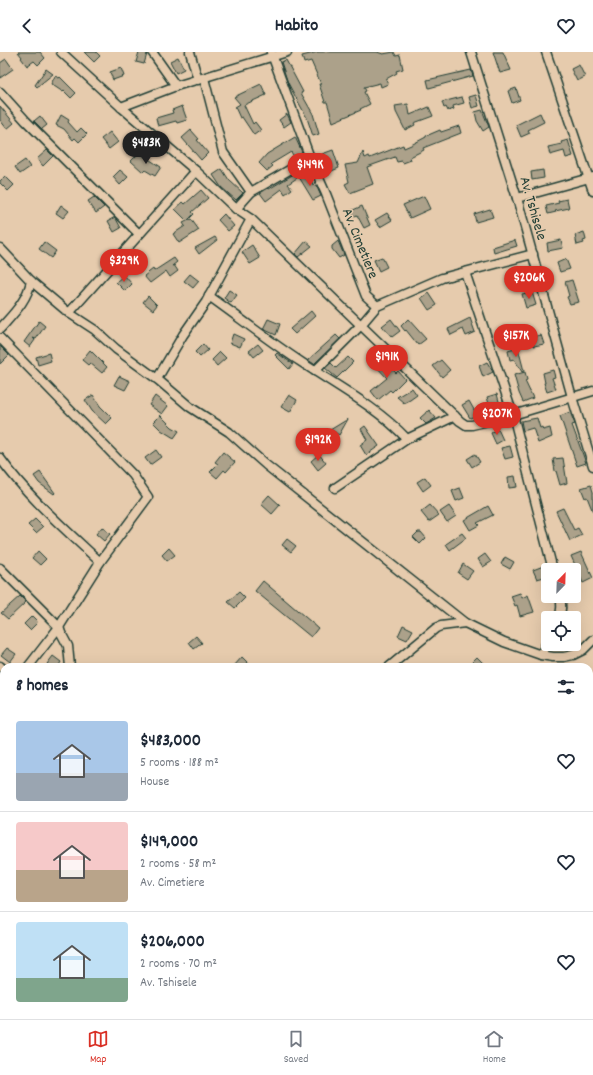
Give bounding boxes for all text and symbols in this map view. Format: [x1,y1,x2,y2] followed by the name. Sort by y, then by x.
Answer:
[275,14,318,39] text: Habito
[16,15,38,37] icon: back
[555,15,577,37] icon: heart
[118,131,174,165] pin: $483K
[132,134,160,153] text: $483K
[282,153,338,187] pin: $149K
[297,156,323,175] text: $149K
[512,174,552,243] street label: Av. Tshisele
[335,205,383,283] street label: Av. Cimetiere
[96,249,152,283] pin: $329K
[109,252,139,271] text: $329K
[501,266,557,300] pin: $206K
[513,269,545,288] text: $206K
[488,324,544,358] pin: $157K
[503,327,529,346] text: $157K
[359,345,415,379] pin: $191K
[375,348,399,367] text: $191K
[469,402,525,436] pin: $207K
[482,405,512,424] text: $207K
[290,428,346,462] pin: $192K
[304,431,332,450] text: $192K
[541,563,581,603] north arrow
[541,563,581,651] map controls
[541,611,581,651] button: locate
[16,675,68,699] text: 8 homes
[555,676,577,698] icon: filters
[140,730,201,754] text: $483,000
[48,737,96,785] icon: home
[555,750,577,772] icon: heart
[140,754,219,773] text: 5 rooms · 188 m²
[140,773,169,792] text: House
[140,831,198,855] text: $149,000
[48,838,96,886] icon: home
[555,851,577,873] icon: heart
[140,855,216,874] text: 2 rooms · 58 m²
[140,874,205,893] text: Av. Cimetiere
[140,931,205,955] text: $206,000
[48,938,96,986] icon: home
[555,951,577,973] icon: heart
[140,955,217,974] text: 2 rooms · 70 m²
[140,974,197,993] text: Av. Tshisele
[87,1028,109,1068] tab: Map
[284,1028,308,1068] tab: Saved
[483,1028,506,1068] tab: Home

